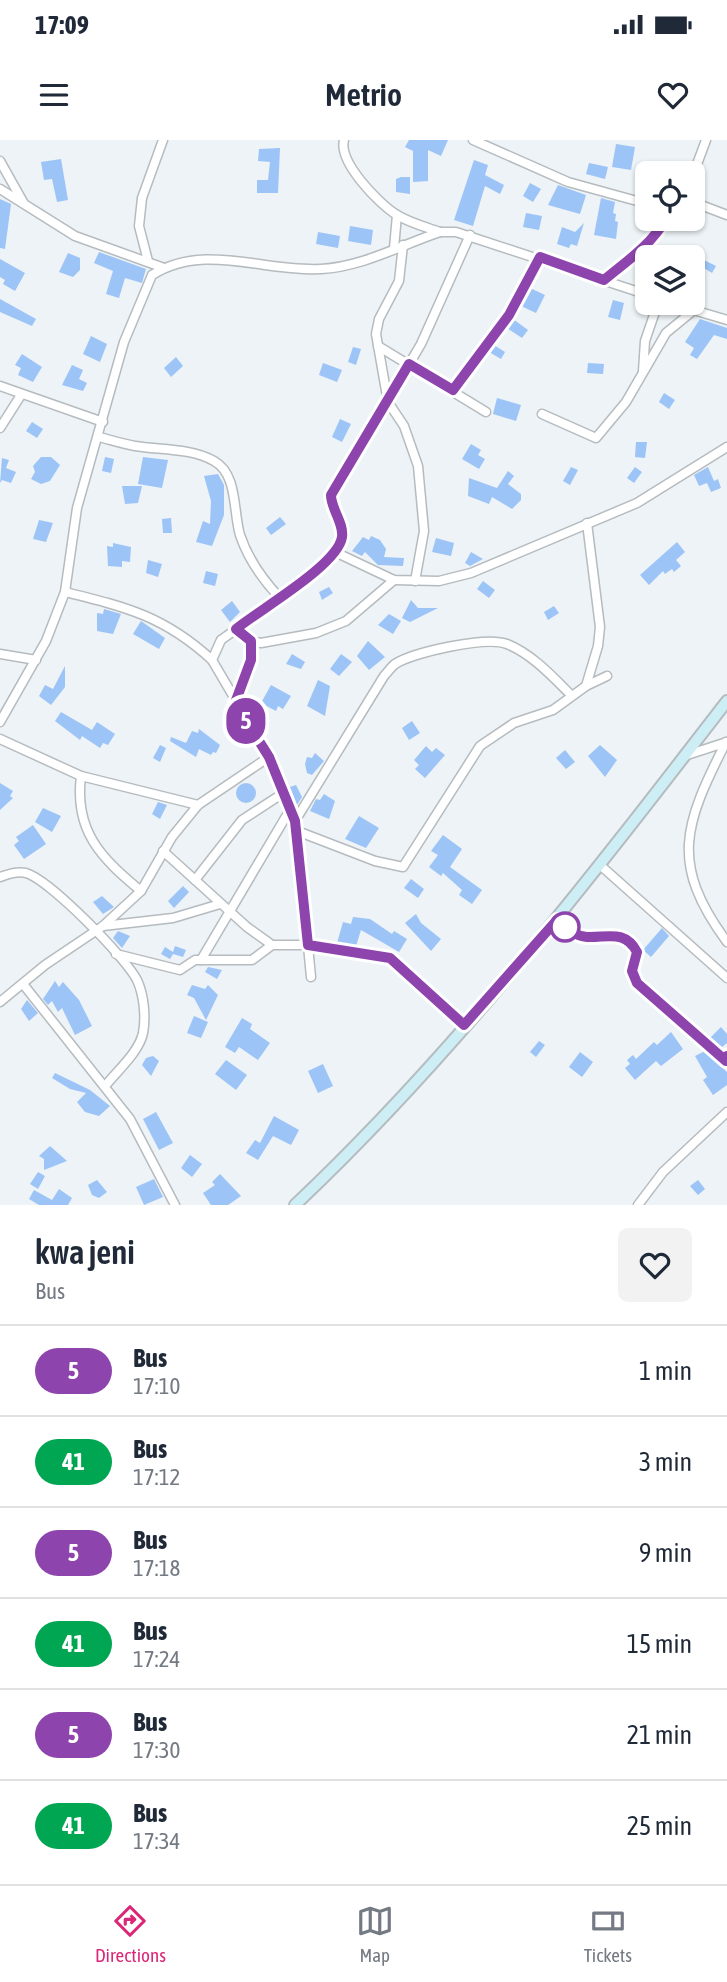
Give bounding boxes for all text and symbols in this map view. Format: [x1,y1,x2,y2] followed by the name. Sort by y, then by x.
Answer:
[35,10,89,40] text: 17:09
[35,76,73,114] icon: menu
[325,76,402,113] text: Metrio
[654,76,692,114] icon: heart
[635,161,705,315] map controls
[635,161,705,231] button: locate
[635,245,705,315] button: layers
[223,698,269,744] line badge: 5
[240,707,252,734] text: 5
[550,912,580,942] unlabelled marker
[618,1228,692,1302] button: heart
[35,1233,135,1271] text: kwa jeni
[35,1278,65,1304] text: Bus
[133,1343,167,1373] text: Bus
[639,1356,692,1386] text: 1 min
[68,1357,79,1384] text: 5
[133,1373,180,1399] text: 17:10
[133,1434,167,1464] text: Bus
[639,1447,692,1477] text: 3 min
[62,1448,85,1475] text: 41
[133,1464,180,1490] text: 17:12
[133,1525,167,1555] text: Bus
[639,1538,692,1568] text: 9 min
[68,1539,79,1566] text: 5
[133,1555,180,1581] text: 17:18
[133,1616,167,1646] text: Bus
[627,1629,692,1659] text: 15 min
[62,1630,85,1657] text: 41
[133,1646,180,1672] text: 17:24
[133,1707,167,1737] text: Bus
[627,1720,692,1750] text: 21 min
[68,1721,79,1748] text: 5
[133,1737,180,1763] text: 17:30
[133,1798,167,1828] text: Bus
[627,1811,692,1841] text: 25 min
[62,1812,85,1839] text: 41
[133,1828,180,1854] text: 17:34
[95,1902,166,1966] tab: Directions
[356,1902,394,1966] tab: Map
[584,1902,632,1966] tab: Tickets

